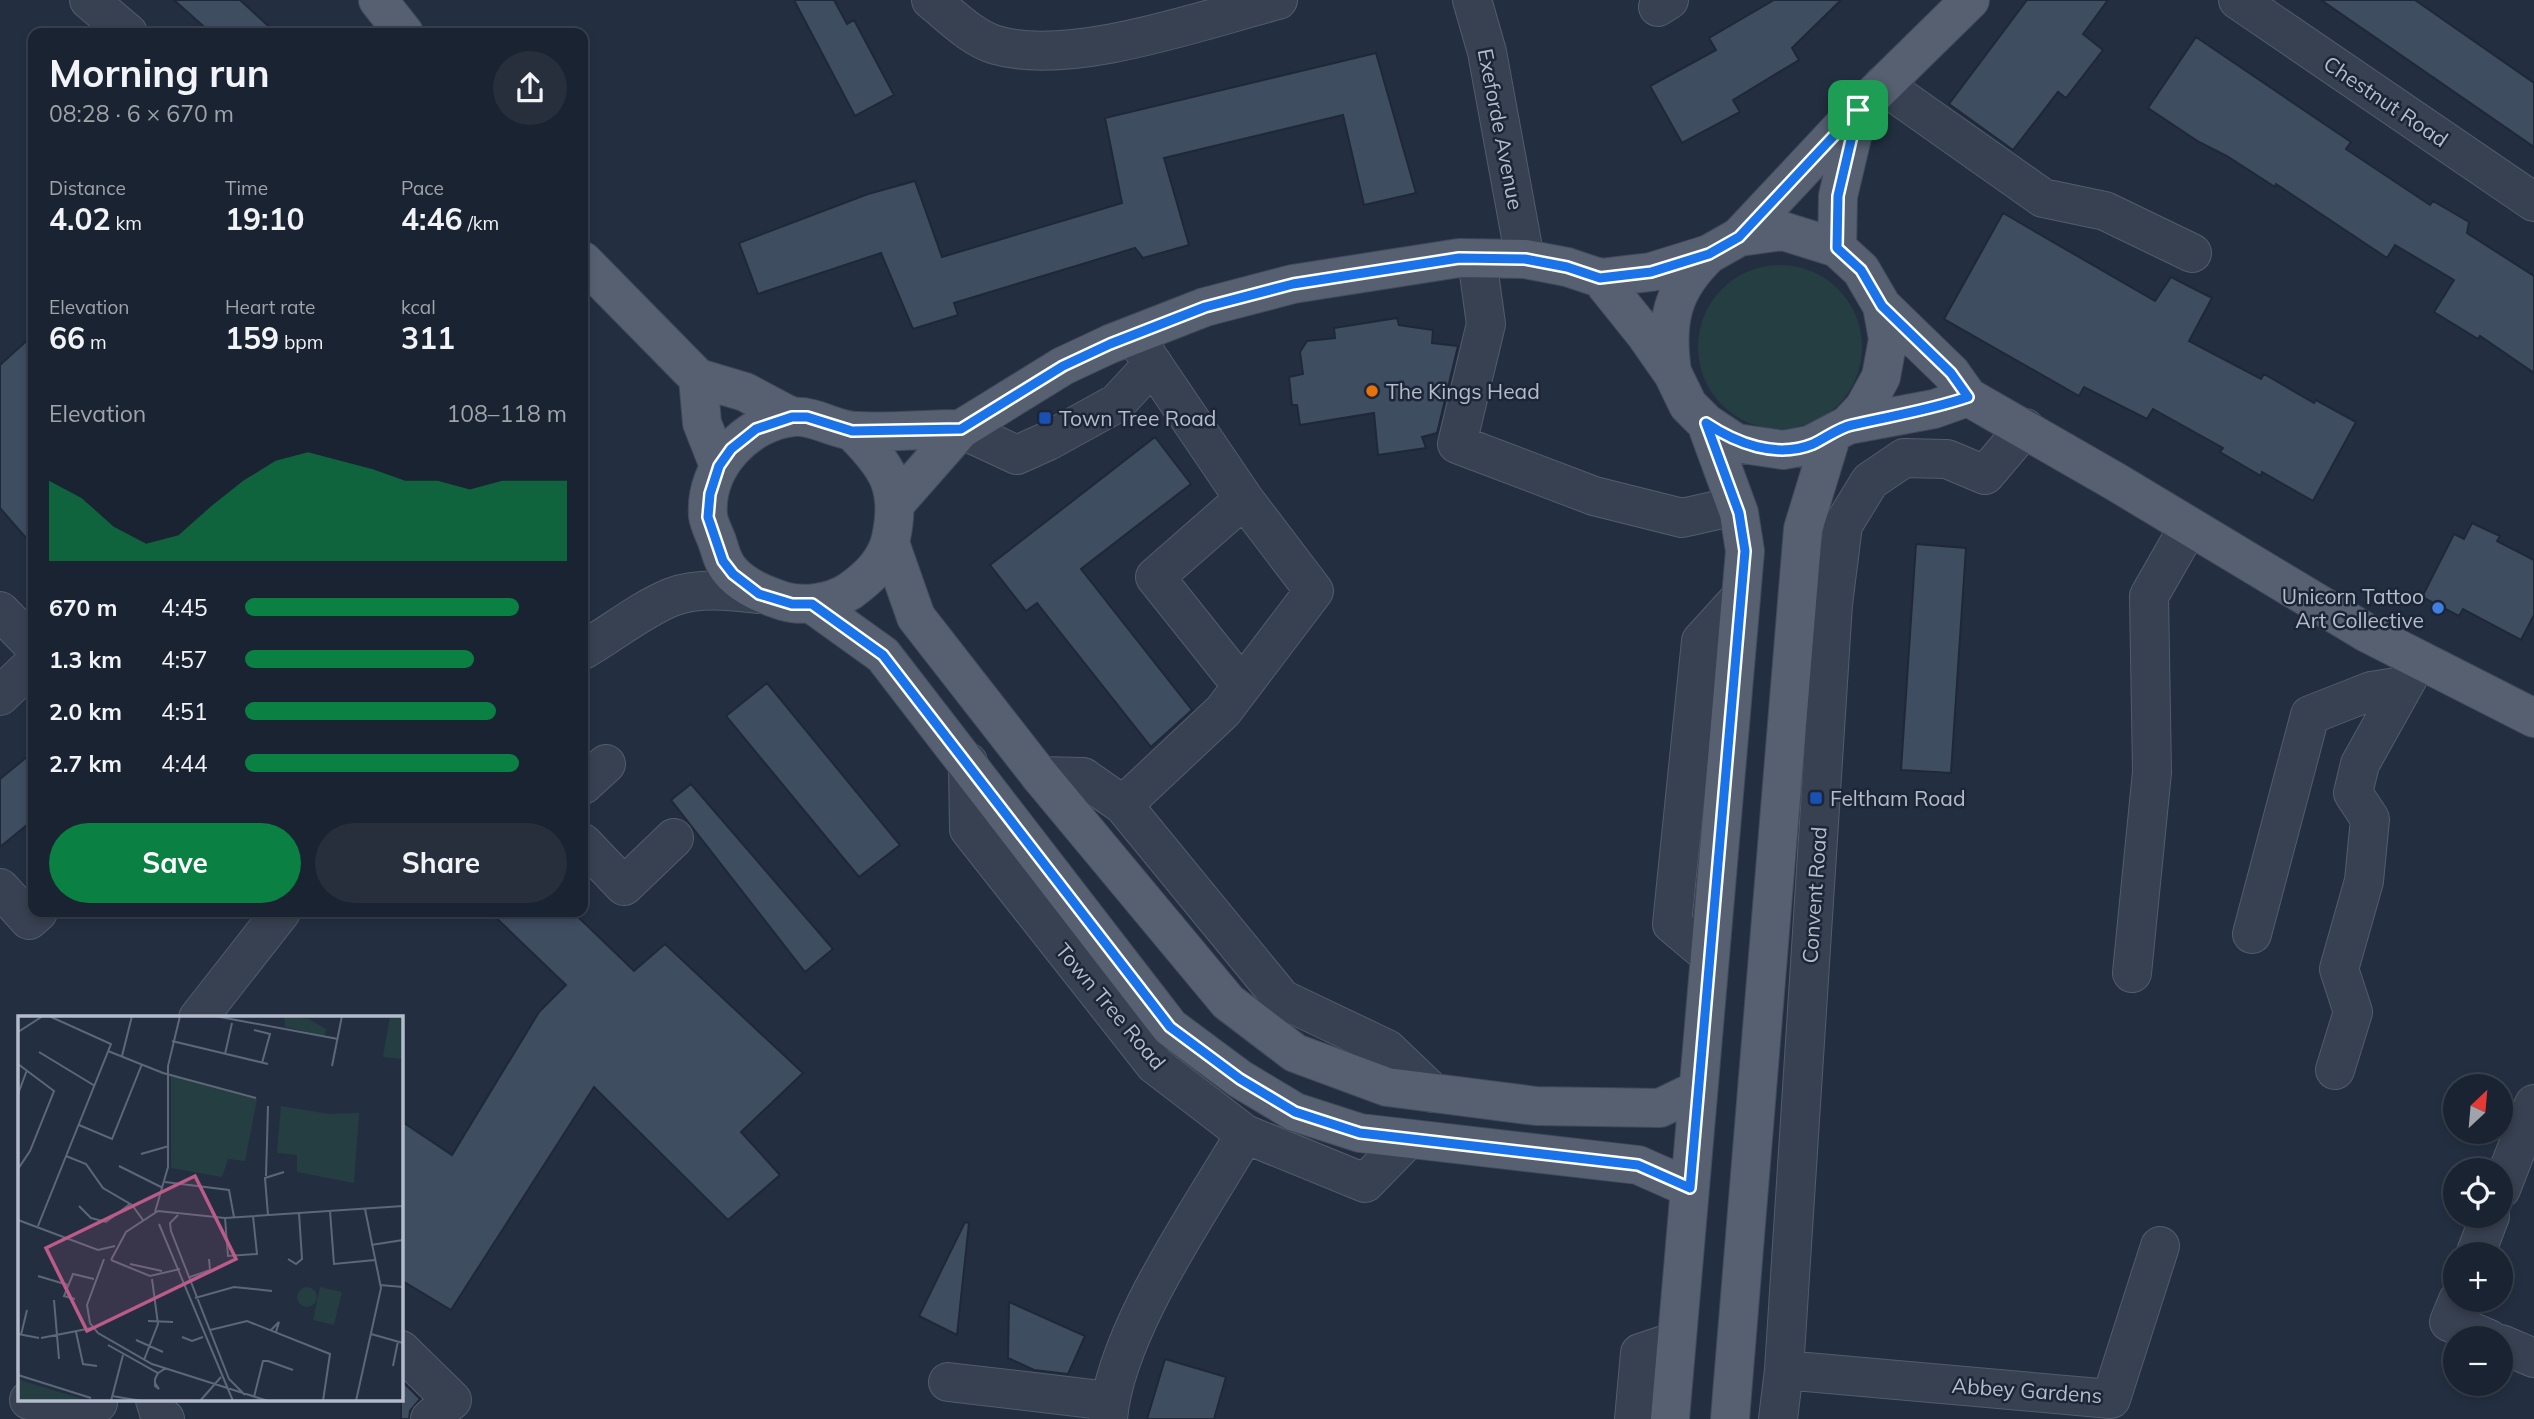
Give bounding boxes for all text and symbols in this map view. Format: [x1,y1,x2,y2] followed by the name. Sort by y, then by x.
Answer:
[1473,46,1529,212] street label: Exeforde Avenue
[49,49,270,97] text: Morning run
[2319,50,2453,152] street label: Chestnut Road
[493,51,567,125] button: share
[1828,80,1888,140] pin
[1839,91,1877,129] icon: arrive
[49,99,234,128] text: 08:28 · 6 × 670 m
[49,176,126,200] text: Distance
[225,176,268,200] text: Time
[401,176,444,200] text: Pace
[49,200,110,238] text: 4.02
[225,200,304,238] text: 19:10
[401,200,462,238] text: 4:46
[110,211,142,235] text: km
[462,211,499,235] text: /km
[49,295,129,319] text: Elevation
[225,295,315,319] text: Heart rate
[401,295,436,319] text: kcal
[49,319,85,357] text: 66
[225,319,279,357] text: 159
[401,319,455,357] text: 311
[85,330,107,354] text: m
[279,330,323,354] text: bpm
[1386,378,1540,404] place label: The Kings Head
[1364,383,1380,399] marker: The Kings Head
[49,399,146,428] text: Elevation
[446,399,567,428] text: 108–118 m
[1059,405,1216,431] place label: Town Tree Road
[1037,410,1053,426] marker: Town Tree Road
[2282,583,2424,633] place label: Unicorn Tattoo Art Collective
[49,593,117,622] text: 670 m
[161,593,208,622] text: 4:45
[2430,600,2446,616] marker: Unicorn Tattoo Art Collective
[49,645,122,674] text: 1.3 km
[161,645,208,674] text: 4:57
[49,697,122,726] text: 2.0 km
[161,697,208,726] text: 4:51
[49,749,122,778] text: 2.7 km
[161,749,208,778] text: 4:44
[1830,785,1965,811] place label: Feltham Road
[1808,790,1824,806] marker: Feltham Road
[49,823,301,903] button: Save
[315,823,567,903] button: Share
[1796,826,1832,964] street label: Convent Road
[1050,937,1172,1075] street label: Town Tree Road
[18,1016,402,1402] inset map
[2443,1074,2513,1144] north arrow
[2443,1074,2513,1396] map controls
[2443,1158,2513,1228] button: locate
[2443,1242,2513,1312] button: +
[2443,1326,2513,1396] button: −
[1951,1372,2103,1408] street label: Abbey Gardens

